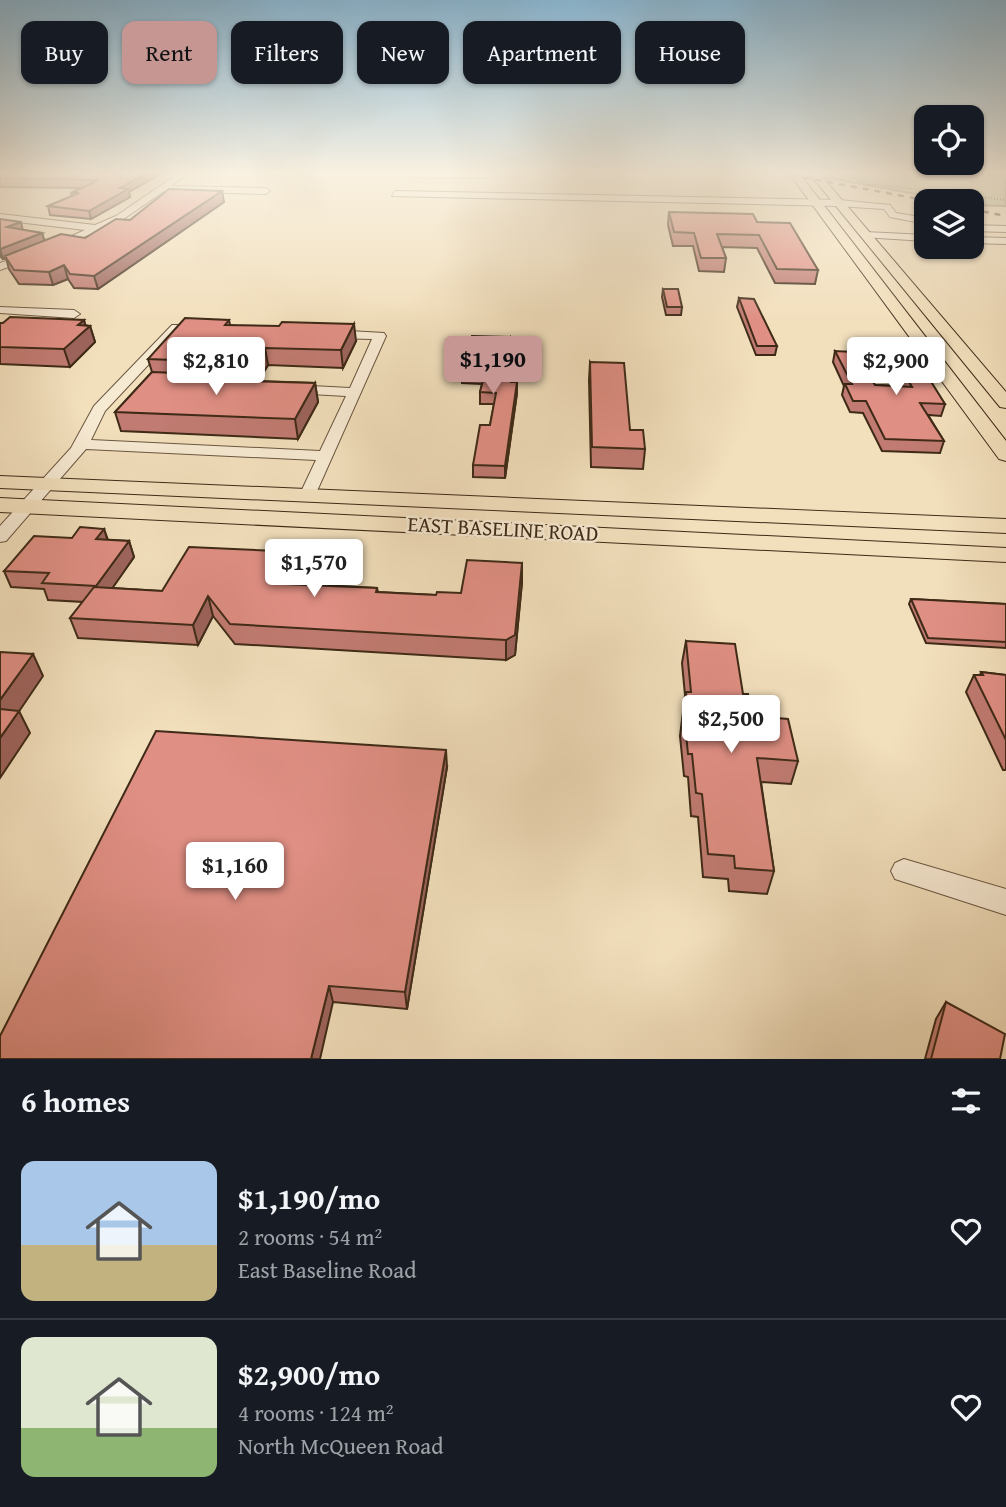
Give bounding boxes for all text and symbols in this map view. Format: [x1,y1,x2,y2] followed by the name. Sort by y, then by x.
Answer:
[21,21,108,84] chip: Buy
[122,21,217,84] chip: Rent
[231,21,343,84] chip: Filters
[357,21,449,84] chip: New
[463,21,621,84] chip: Apartment
[635,21,745,84] chip: House
[914,105,984,259] map controls
[914,105,984,175] button: locate
[914,189,984,259] button: layers
[436,336,550,396] pin: $1,190
[159,338,273,397] pin: $2,810
[839,338,953,397] pin: $2,900
[460,342,526,375] text: $1,190
[183,343,249,376] text: $2,810
[863,343,929,376] text: $2,900
[407,508,599,549] street label: EAST BASELINE ROAD
[257,540,371,599] pin: $1,570
[281,545,347,578] text: $1,570
[674,696,788,755] pin: $2,500
[698,701,764,734] text: $2,500
[178,842,292,902] pin: $1,160
[202,848,268,881] text: $1,160
[21,1079,130,1123] text: 6 homes
[947,1082,985,1120] icon: filters
[238,1176,380,1220] text: $1,190/mo
[77,1189,161,1273] icon: home
[947,1212,985,1250] icon: heart
[238,1220,382,1253] text: 2 rooms · 54 m²
[238,1253,416,1286] text: East Baseline Road
[238,1352,380,1396] text: $2,900/mo
[77,1365,161,1449] icon: home
[947,1388,985,1426] icon: heart
[238,1396,393,1429] text: 4 rooms · 124 m²
[238,1429,444,1462] text: North McQueen Road

